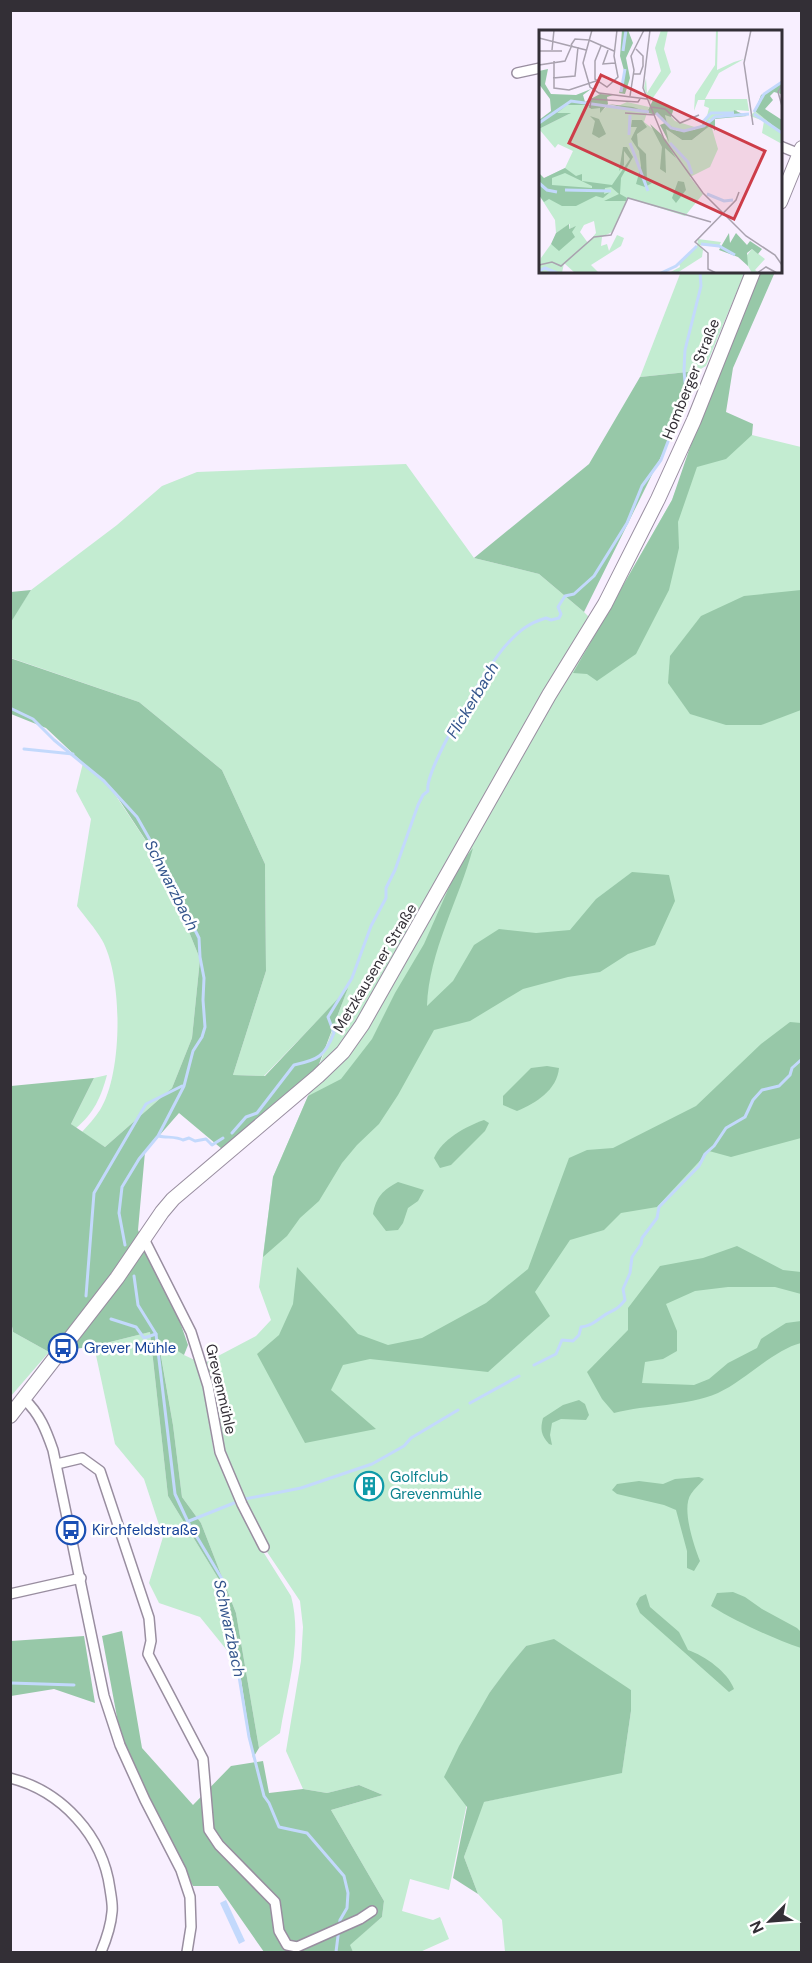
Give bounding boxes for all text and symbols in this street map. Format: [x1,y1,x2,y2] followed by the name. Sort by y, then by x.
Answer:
[539,30,782,273] inset map
[658,316,724,442] street label: Homberger Straße
[442,658,503,742] water label: Flickerbach
[140,836,203,934] water label: Schwarzbach
[329,900,421,1036] street label: Metzkausener Straße
[47,1332,79,1364] bus stop icon: Grever Mühle
[84,1338,176,1358] place label: Grever Mühle
[201,1342,241,1436] street label: Grevenmühle
[390,1467,482,1504] place label: Golfclub Grevenmühle
[353,1470,385,1502] building icon: Golfclub Grevenmühle
[55,1514,87,1546] bus stop icon: Kirchfeldstraße
[92,1520,198,1540] place label: Kirchfeldstraße
[209,1577,250,1679] water label: Schwarzbach
[740,1891,800,1951] north arrow
[745,1917,769,1937] text: N

